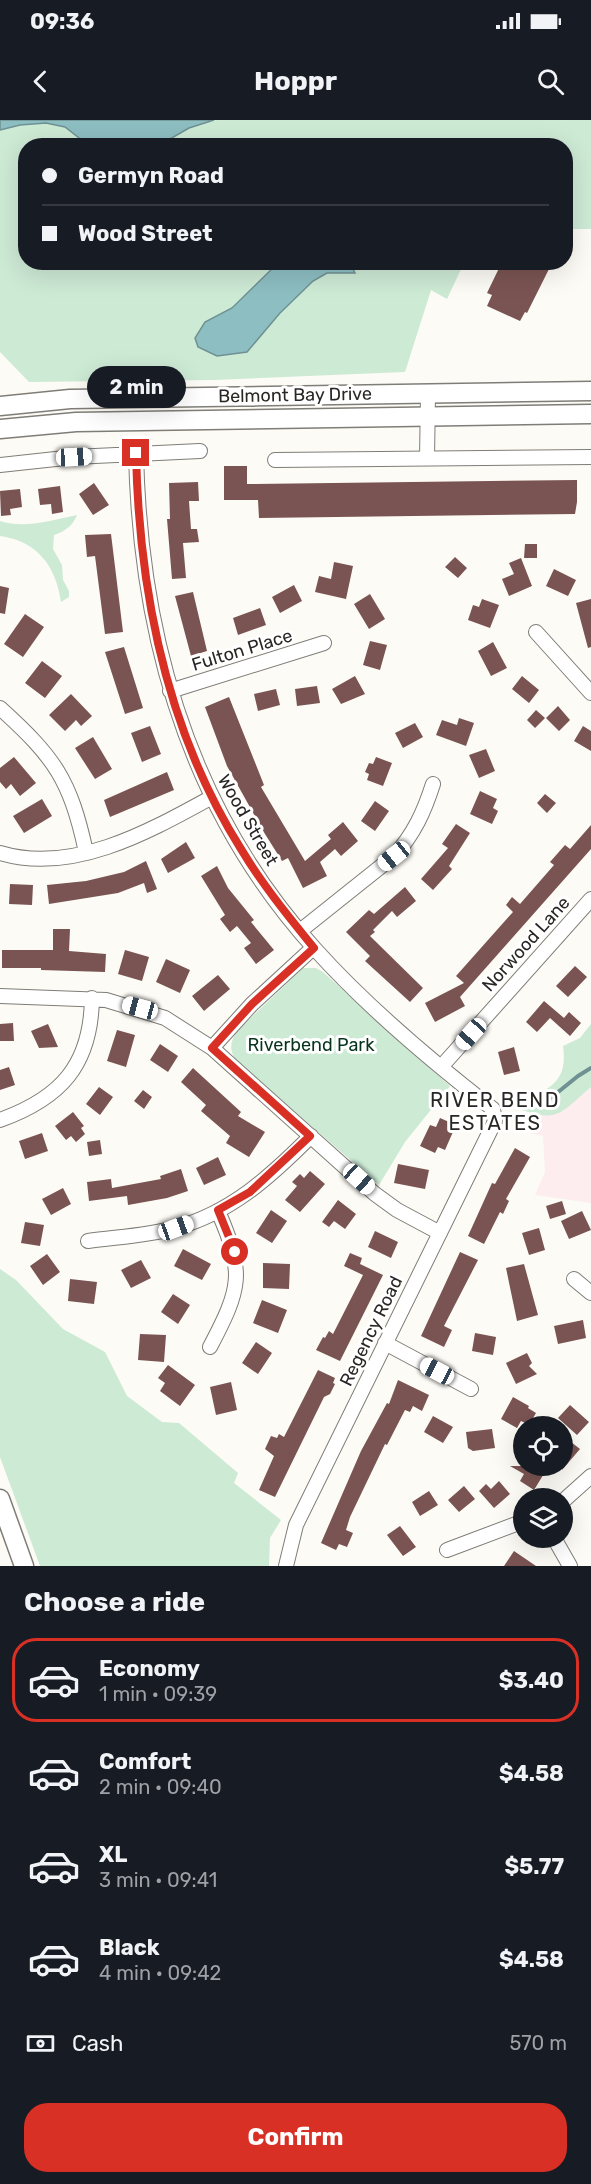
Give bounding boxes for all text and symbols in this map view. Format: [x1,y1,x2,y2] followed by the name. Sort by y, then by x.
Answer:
[30,8,94,35] text: 09:36
[24,65,57,98] icon: back
[254,65,337,97] text: Hoppr
[534,65,567,98] icon: search
[78,162,224,189] text: Germyn Road
[78,220,212,247] text: Wood Street
[86,366,186,408] callout: 2 min
[109,375,164,399] text: 2 min
[218,383,372,407] street label: Belmont Bay Drive
[122,439,149,466] route end
[56,447,92,467] car
[189,624,295,676] street label: Fulton Place
[213,770,283,870] street label: Wood Street
[374,838,414,874] car
[477,892,575,996] street label: Norwood Lane
[120,995,160,1021] car
[452,1015,490,1053] car
[248,1034,375,1056] park label: Riverbend Park
[430,1088,560,1135] district label: RIVER BEND ESTATES
[340,1160,378,1198] car
[156,1213,196,1243] car
[221,1238,248,1265] route start
[335,1272,407,1390] street label: Regency Road
[417,1355,457,1387] car
[513,1416,573,1548] map controls
[513,1416,573,1476] button: locate
[513,1488,573,1548] button: layers
[24,1586,205,1618] text: Choose a ride
[27,1653,81,1707] icon: car
[99,1655,200,1682] text: Economy
[499,1667,564,1694] text: $3.40
[99,1682,217,1706] text: 1 min · 09:39
[27,1746,81,1800] icon: car
[99,1748,191,1775] text: Comfort
[499,1760,564,1787] text: $4.58
[99,1775,222,1799] text: 2 min · 09:40
[27,1839,81,1893] icon: car
[99,1841,127,1868] text: XL
[504,1853,564,1880] text: $5.77
[99,1868,217,1892] text: 3 min · 09:41
[27,1932,81,1986] icon: car
[99,1934,160,1961] text: Black
[499,1946,564,1973] text: $4.58
[99,1961,221,1985] text: 4 min · 09:42
[24,2027,57,2060] icon: cash
[72,2030,123,2057] text: Cash
[509,2031,567,2055] text: 570 m
[24,2103,567,2172] button: Confirm

